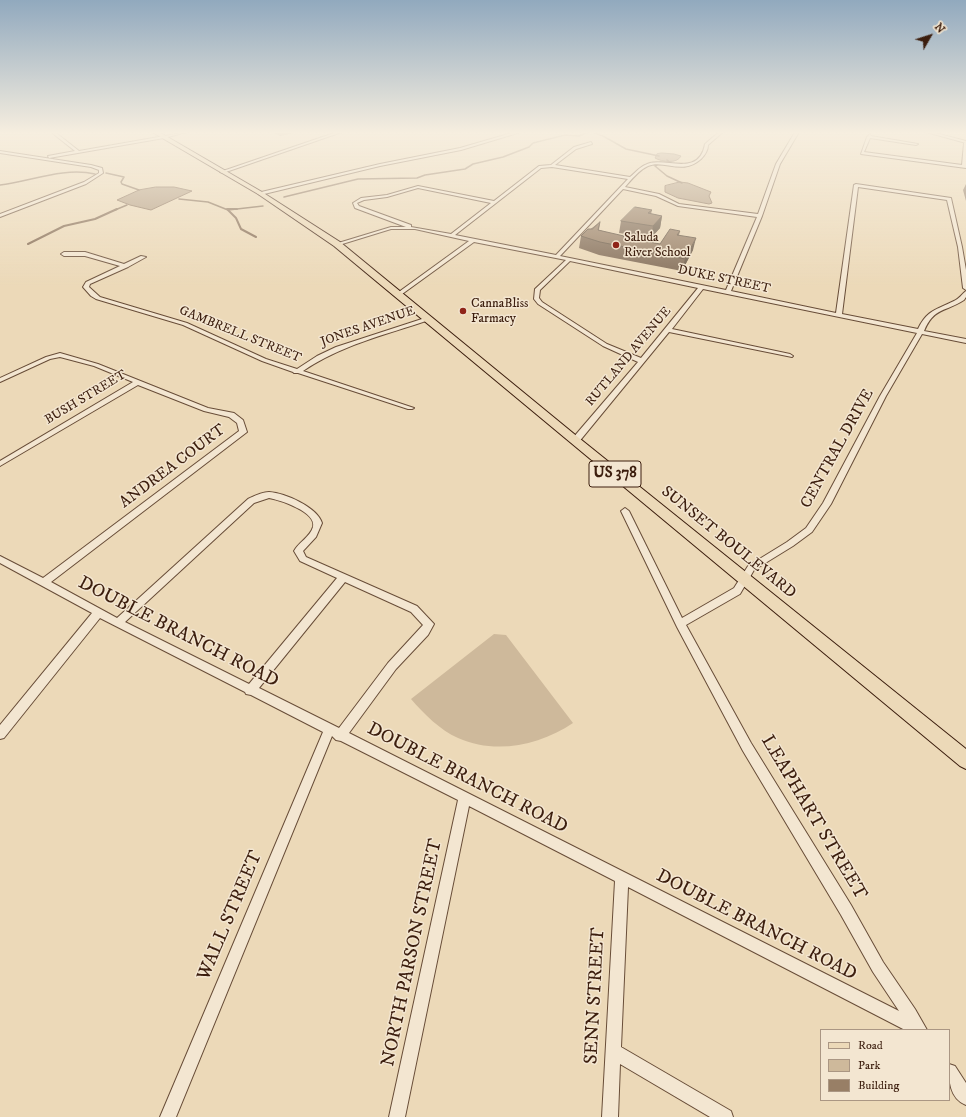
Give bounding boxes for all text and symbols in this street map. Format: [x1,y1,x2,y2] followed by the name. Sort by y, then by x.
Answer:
[910,16,950,56] north arrow
[931,21,948,36] text: N
[624,230,690,261] place label: Saluda River School
[611,240,621,250] marker: Saluda River School
[676,263,772,297] street label: DUKE STREET
[471,296,528,327] place label: CannaBliss Farmacy
[177,303,303,367] street label: GAMBRELL STREET
[319,304,417,350] street label: JONES AVENUE
[583,304,675,410] street label: RUTLAND AVENUE
[458,306,468,316] marker: CannaBliss Farmacy
[42,368,130,428] street label: BUSH STREET
[797,386,879,512] street label: CENTRAL DRIVE
[116,421,230,513] street label: ANDREA COURT
[589,461,641,487] road number: US 378
[657,483,799,603] street label: SUNSET BOULEVARD
[74,572,282,694] street label: DOUBLE BRANCH ROAD
[363,718,571,840] street label: DOUBLE BRANCH ROAD
[755,732,871,904] street label: LEAPHART STREET
[378,837,448,1069] street label: NORTH PARSON STREET
[193,848,269,984] street label: WALL STREET
[652,865,860,987] street label: DOUBLE BRANCH ROAD
[581,927,611,1065] street label: SENN STREET
[820,1029,950,1101] legend
[858,1038,883,1053] text: Road
[858,1058,880,1073] text: Park
[858,1078,899,1093] text: Building

